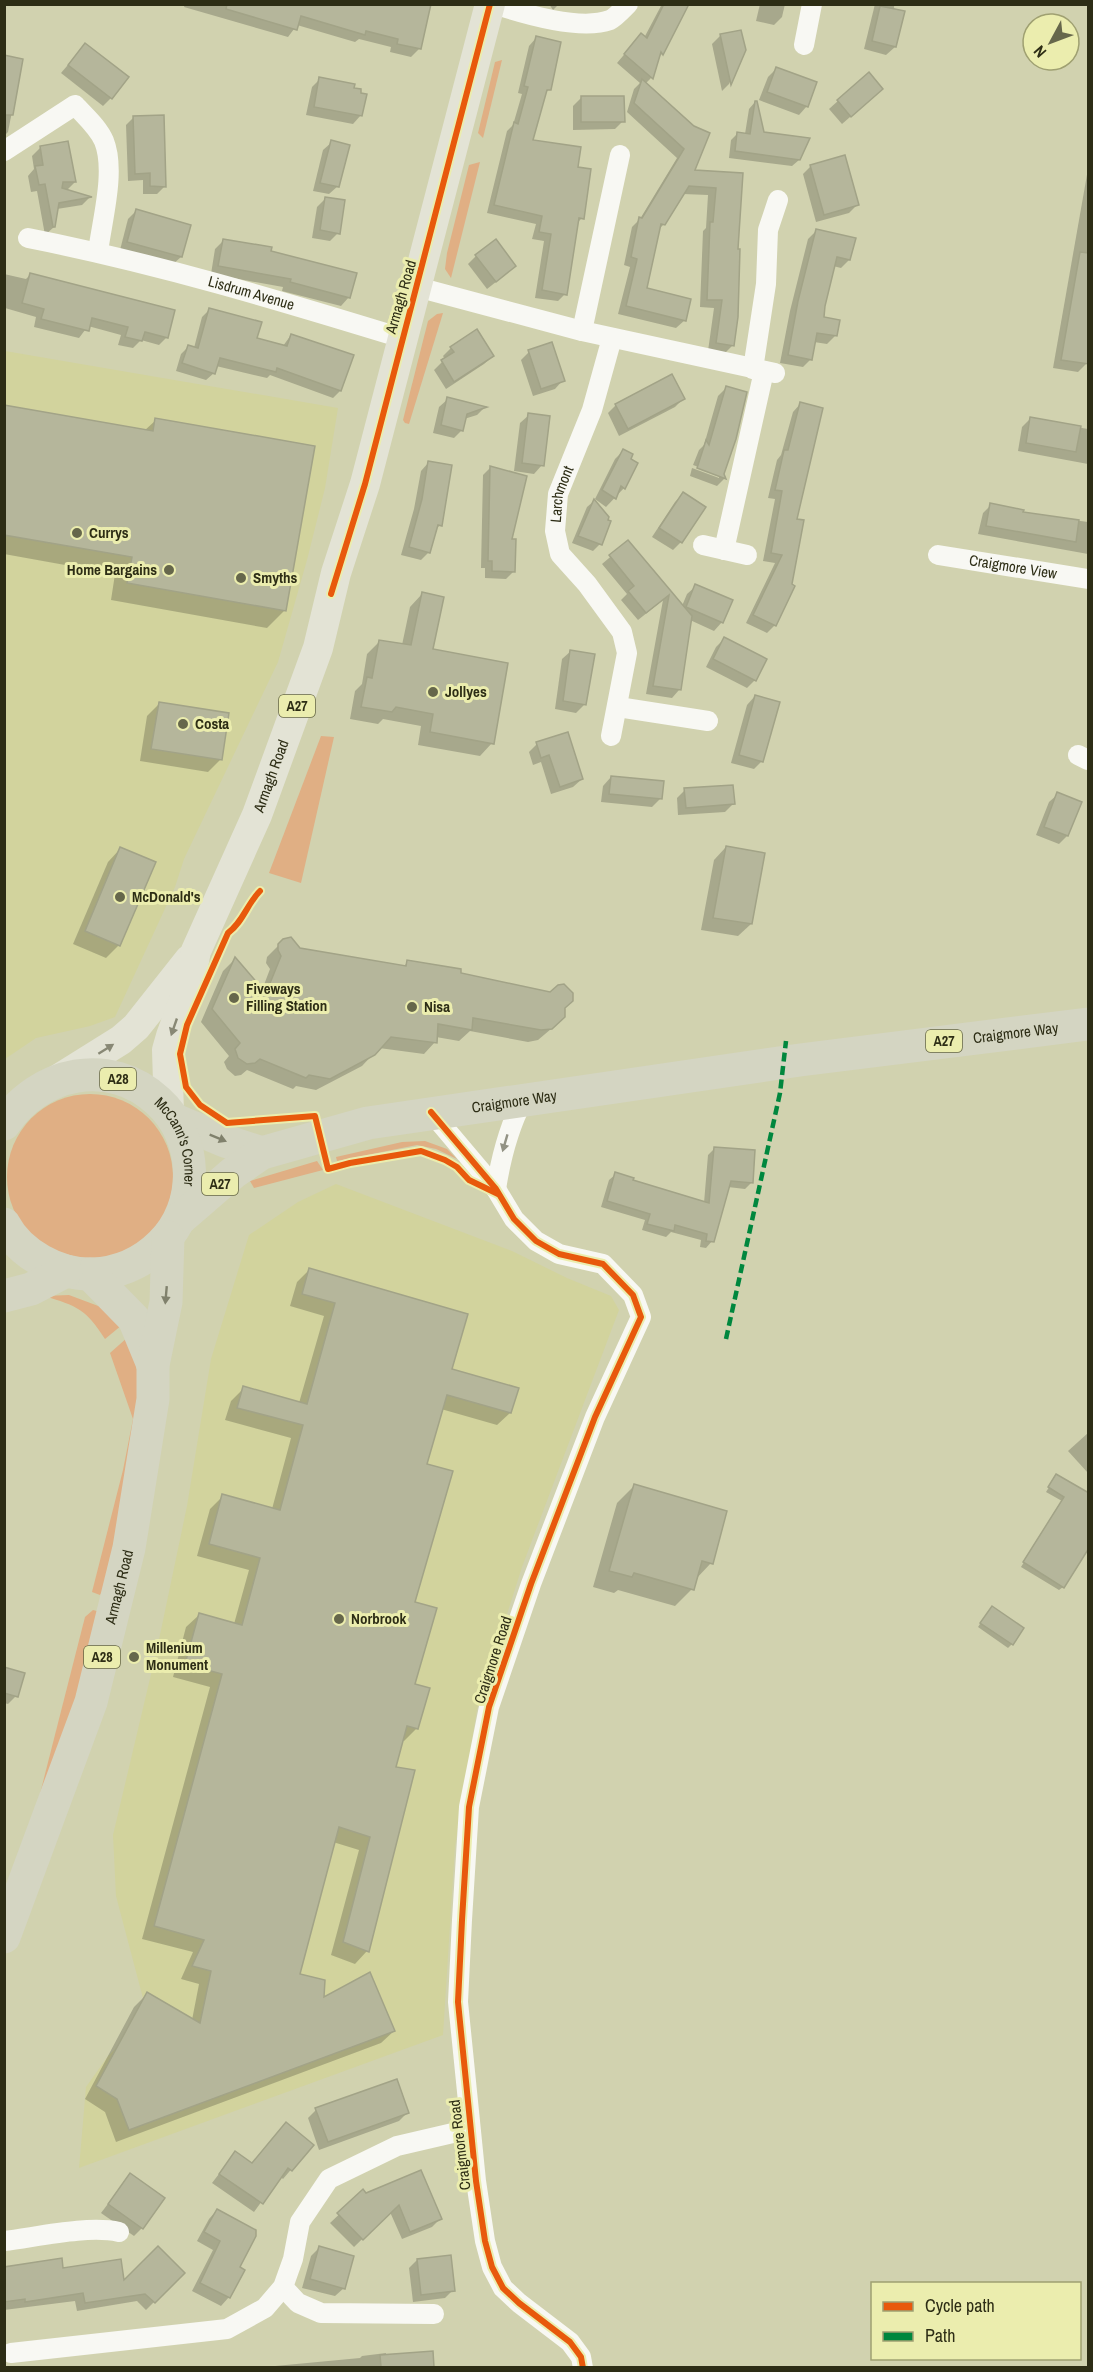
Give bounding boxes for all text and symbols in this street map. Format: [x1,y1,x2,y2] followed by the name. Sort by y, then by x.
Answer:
[1021,12,1081,72] north arrow
[1028,41,1051,63] text: N
[380,257,421,337] street label: Armagh Road
[206,270,297,315] street label: Lisdrum Avenue
[545,462,579,523] street label: Larchmont
[89,522,129,543] place label: Currys
[70,526,84,540] marker: Currys
[968,549,1059,584] street label: Craigmore View
[67,559,157,580] place label: Home Bargains
[162,563,176,577] marker: Home Bargains
[253,567,298,588] place label: Smyths
[234,571,248,585] marker: Smyths
[445,681,487,702] place label: Jollyes
[426,685,440,699] marker: Jollyes
[279,695,315,717] road number: A27
[195,713,229,734] place label: Costa
[176,717,190,731] marker: Costa
[248,737,294,816] street label: Armagh Road
[132,886,201,907] place label: McDonald's
[113,890,127,904] marker: McDonald's
[246,978,327,1016] place label: Fiveways Filling Station
[227,991,241,1005] marker: Fiveways Filling Station
[424,996,450,1017] place label: Nisa
[405,1000,419,1014] marker: Nisa
[972,1017,1060,1048] street label: Craigmore Way
[169,1018,179,1036] one-way arrow
[926,1030,962,1052] road number: A27
[98,1044,115,1055] one-way arrow
[100,1068,136,1090] road number: A28
[470,1084,559,1118] street label: Craigmore Way
[150,1092,201,1187] street label: McCann's Corner
[209,1133,227,1143] one-way arrow
[500,1134,509,1152] one-way arrow
[202,1173,238,1195] road number: A27
[161,1286,170,1305] one-way arrow
[99,1548,138,1627] street label: Armagh Road
[351,1608,407,1629] place label: Norbrook
[332,1612,346,1626] marker: Norbrook
[468,1613,517,1706] street label: Craigmore Road
[146,1637,208,1675] place label: Millenium Monument
[84,1646,120,1668] road number: A28
[127,1650,141,1664] marker: Millenium Monument
[444,2099,475,2191] street label: Craigmore Road
[871,2282,1081,2360] legend
[925,2293,995,2318] text: Cycle path
[925,2323,955,2348] text: Path

